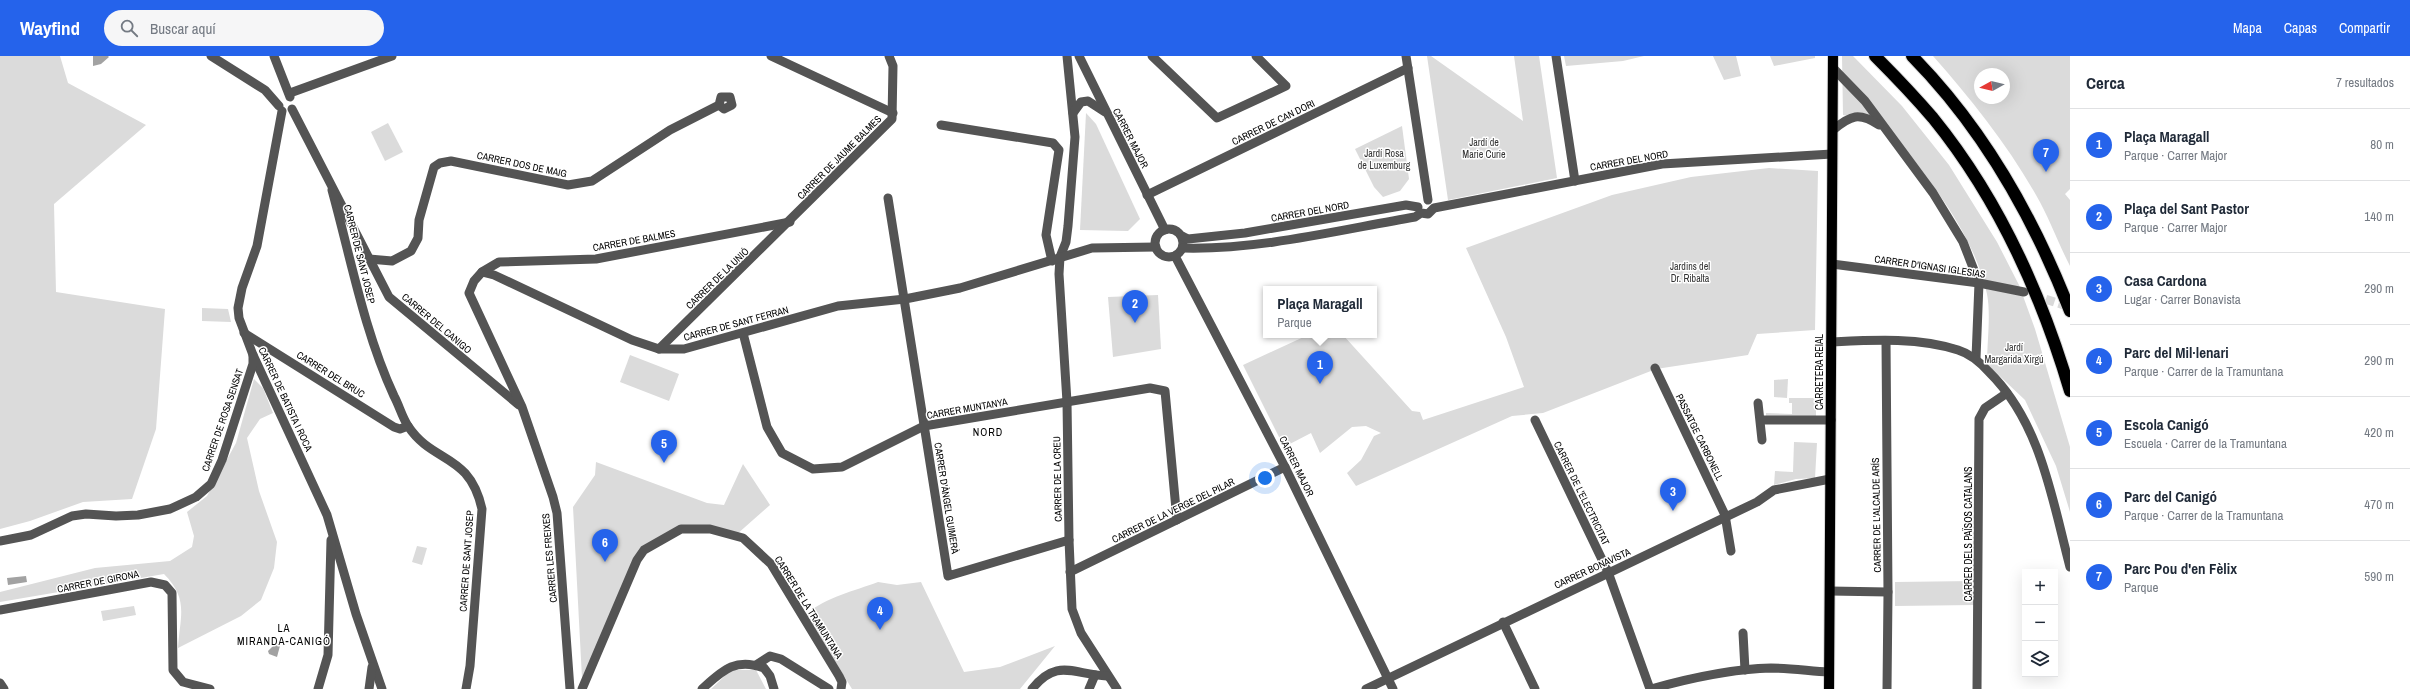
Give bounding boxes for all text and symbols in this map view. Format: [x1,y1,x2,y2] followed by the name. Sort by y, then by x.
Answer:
[104,10,384,46] search box
[20,15,80,41] text: Wayfind
[118,17,140,39] icon: search
[150,18,216,39] text: Buscar aquí
[2233,19,2262,37] text: Mapa
[2284,19,2317,37] text: Capas
[2339,19,2390,37] text: Compartir
[1974,68,2010,104] north arrow
[2086,71,2125,94] text: Cerca
[2336,74,2394,91] text: 7 resultados
[1230,97,1317,148] street label: CARRER DE CAN DORI
[1110,106,1151,170] street label: CARRER MAJOR
[794,112,885,202] street label: CARRER DE JAUME BALMES
[2124,126,2209,147] text: Plaça Maragall
[1462,136,1506,161] park label: Jardí de Marie Curie
[2096,136,2102,153] text: 1
[2370,136,2394,153] text: 80 m
[2033,139,2059,172] pin: 7
[1358,147,1411,172] park label: Jardí Rosa de Luxemburg
[1589,147,1669,174] street label: CARRER DEL NORD
[2124,147,2227,164] text: Parque · Carrer Major
[476,149,568,180] street label: CARRER DOS DE MAIG
[1270,198,1350,225] street label: CARRER DEL NORD
[2124,198,2249,219] text: Plaça del Sant Pastor
[341,203,378,305] street label: CARRER DE SANT JOSEP
[2096,208,2102,225] text: 2
[2364,208,2394,225] text: 140 m
[2124,219,2227,236] text: Parque · Carrer Major
[592,227,677,254] street label: CARRER DE BALMES
[683,245,752,312] street label: CARRER DE LA UNIÓ
[1874,252,1987,281] street label: CARRER D'IGNASI IGLESIAS
[1670,260,1710,285] park label: Jardins del Dr. Ribalta
[2124,270,2207,291] text: Casa Cardona
[2096,280,2102,297] text: 3
[2364,280,2394,297] text: 290 m
[1263,286,1377,338] popup
[399,290,474,356] street label: CARRER DEL CANIGO
[1122,290,1148,323] pin: 2
[2124,291,2241,308] text: Lugar · Carrer Bonavista
[1277,293,1363,314] text: Plaça Maragall
[682,303,790,344] street label: CARRER DE SANT FERRAN
[1277,314,1312,331] text: Parque
[1813,334,1826,410] street label: CARRETERA REIAL
[1984,341,2044,366] park label: Jardí Margarida Xirgú
[2124,342,2229,363] text: Parc del Mil·lenari
[256,345,316,454] street label: CARRER DE BATISTA I ROCA
[294,348,367,401] street label: CARRER DEL BRUC
[1307,351,1333,384] pin: 1
[2096,352,2102,369] text: 4
[2364,352,2394,369] text: 290 m
[2124,363,2283,380] text: Parque · Carrer de la Tramuntana
[199,367,246,473] street label: CARRER DE ROSA SENSAT
[1673,392,1726,483] street label: PASSATGE CARBONELL
[926,395,1009,422] street label: CARRER MUNTANYA
[2124,414,2209,435] text: Escola Canigó
[2096,424,2102,441] text: 5
[2364,424,2394,441] text: 420 m
[973,425,1003,439] district label: NORD
[651,430,677,463] pin: 5
[1276,434,1317,499] street label: CARRER MAJOR
[2124,435,2287,452] text: Escuela · Carrer de la Tramuntana
[1050,436,1065,522] street label: CARRER DE LA CREU
[1551,439,1612,547] street label: CARRER DE L'ELECTRICITAT
[931,442,962,555] street label: CARRER D'ÀNGEL GUIMERÀ
[1869,457,1884,573] street label: CARRER DE L'ALCALDE ARÍS
[1962,466,1975,601] street label: CARRER DELS PAÏSOS CATALANS
[1255,468,1275,488] your location
[1110,475,1237,546] street label: CARRER DE LA VERGE DEL PILAR
[1660,478,1686,511] pin: 3
[2124,486,2217,507] text: Parc del Canigó
[2096,496,2102,513] text: 6
[2364,496,2394,513] text: 470 m
[2124,507,2283,524] text: Parque · Carrer de la Tramuntana
[456,509,477,612] street label: CARRER DE SANT JOSEP
[539,512,560,603] street label: CARRER LES FREIXES
[592,529,618,562] pin: 6
[1552,545,1633,592] street label: CARRER BONAVISTA
[772,554,846,661] street label: CARRER DE LA TRAMUNTANA
[2124,558,2237,579] text: Parc Pou d'en Fèlix
[56,567,141,596] street label: CARRER DE GIRONA
[2096,568,2102,585] text: 7
[2364,568,2394,585] text: 590 m
[2022,569,2058,677] map controls
[2022,569,2058,605] button: +
[2124,579,2158,596] text: Parque
[867,597,893,630] pin: 4
[2022,605,2058,641] button: −
[237,621,331,648] district label: LA MIRANDA-CANIGÓ
[2022,641,2058,677] button: layers

